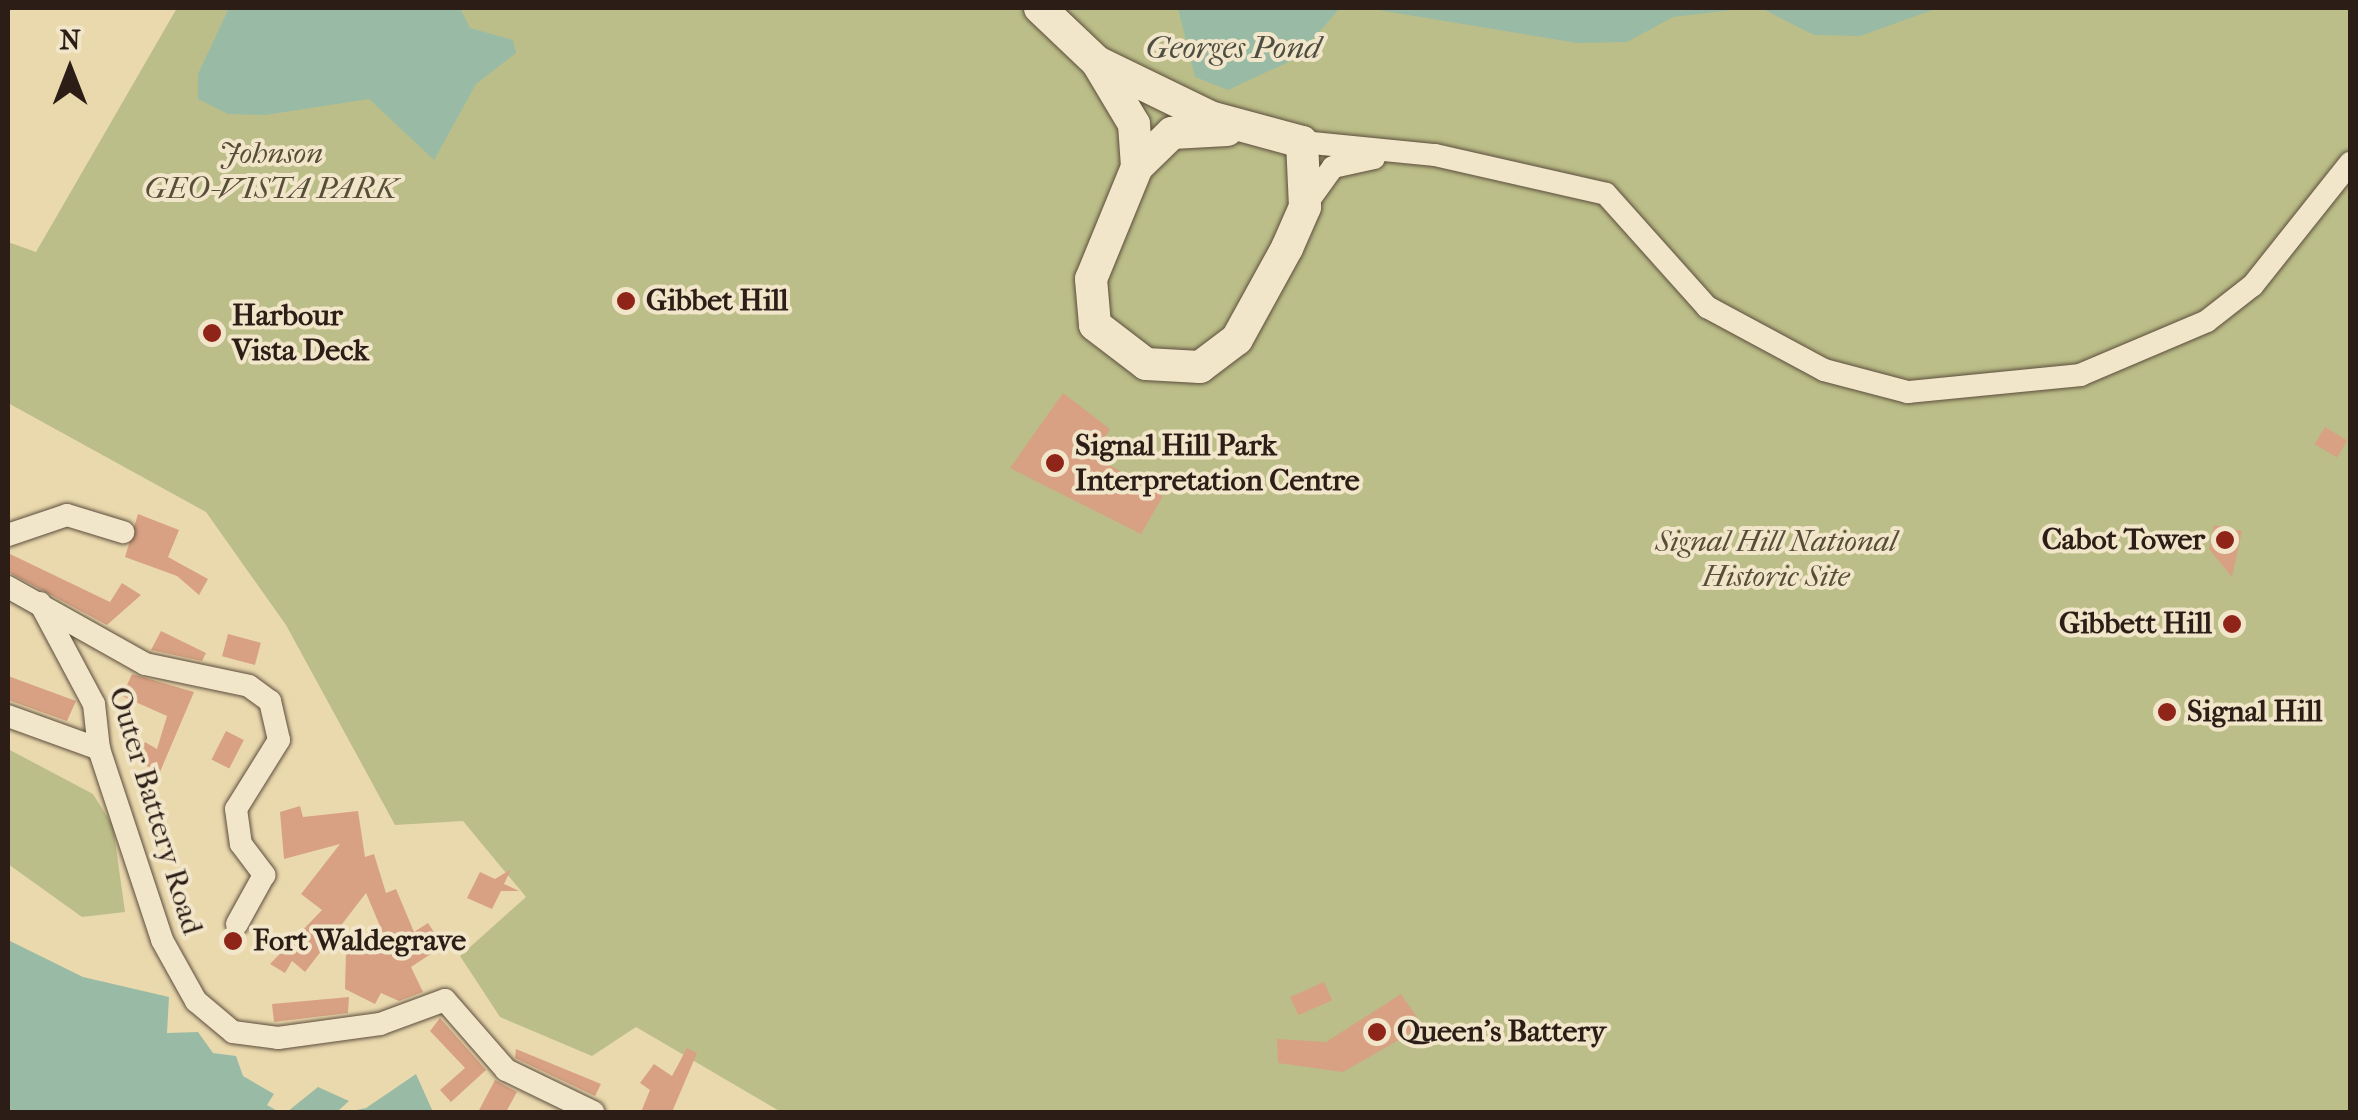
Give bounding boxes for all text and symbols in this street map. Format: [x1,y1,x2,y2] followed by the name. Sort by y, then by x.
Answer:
[20,20,120,120] north arrow
[59,23,81,56] text: N
[1145,29,1321,67] water label: Georges Pond
[144,136,398,206] park label: Johnson GEO-VISTA PARK
[646,283,788,319] place label: Gibbet Hill
[615,290,637,312] marker: Gibbet Hill
[232,298,369,368] place label: Harbour Vista Deck
[201,322,223,344] marker: Harbour Vista Deck
[1075,428,1360,498] place label: Signal Hill Park Interpretation Centre
[1044,452,1066,474] marker: Signal Hill Park Interpretation Centre
[2042,522,2205,558] place label: Cabot Tower
[1655,524,1897,594] park label: Signal Hill National Historic Site
[2214,529,2236,551] marker: Cabot Tower
[2059,606,2212,642] place label: Gibbett Hill
[2221,613,2243,635] marker: Gibbett Hill
[100,683,210,939] street label: Outer Battery Road
[2187,694,2323,730] place label: Signal Hill
[2156,701,2178,723] marker: Signal Hill
[253,923,466,959] place label: Fort Waldegrave
[222,930,244,952] marker: Fort Waldegrave
[1397,1014,1606,1050] place label: Queen's Battery
[1366,1021,1388,1043] marker: Queen's Battery

